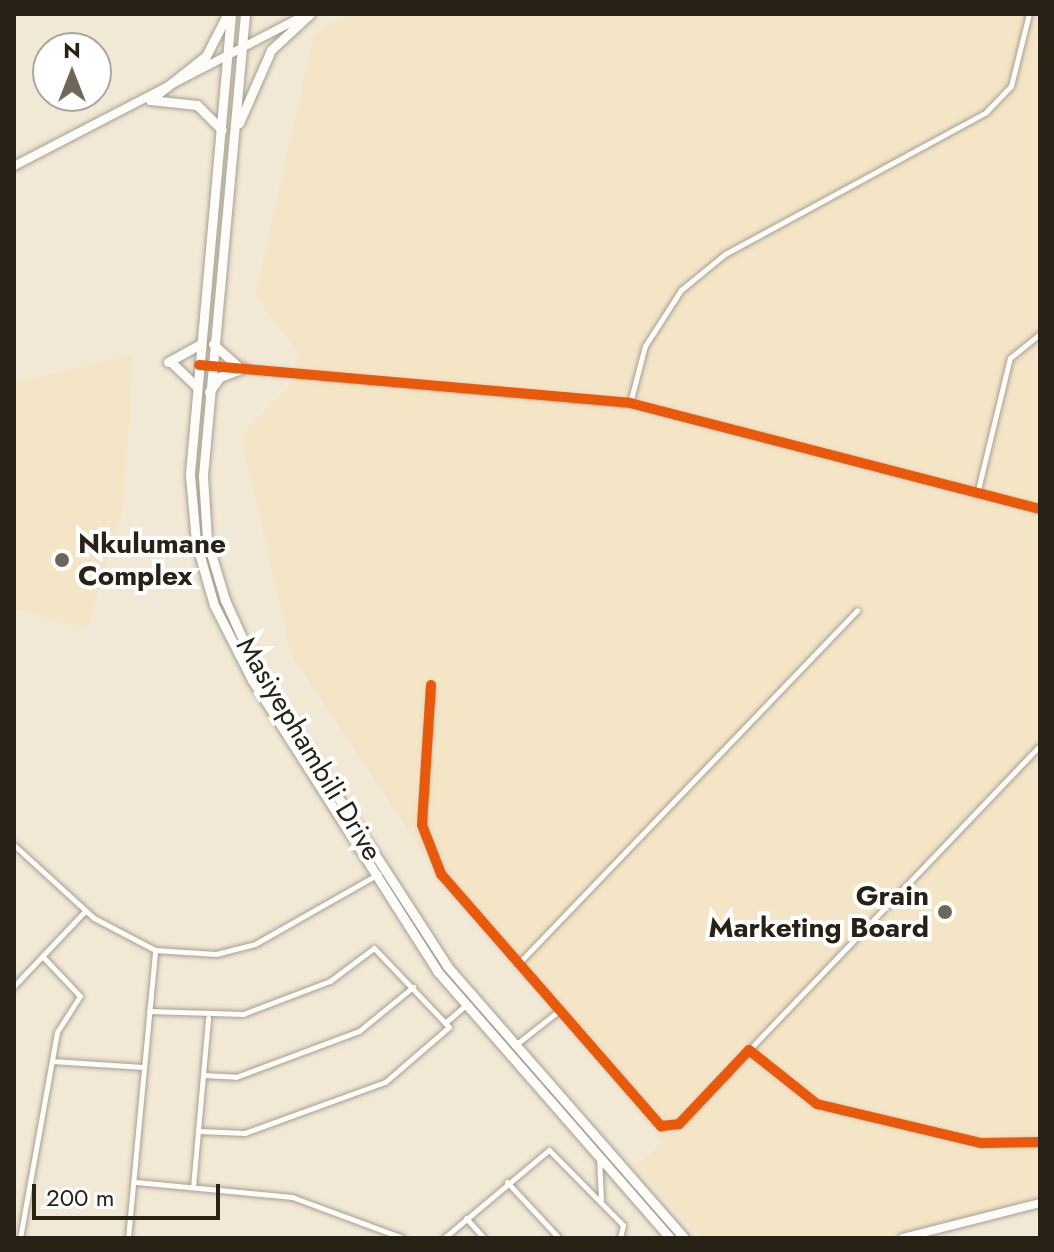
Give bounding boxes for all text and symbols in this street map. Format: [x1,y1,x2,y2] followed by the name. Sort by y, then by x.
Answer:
[32,32,112,112] north arrow
[63,34,81,66] text: N
[78,527,226,593] place label: Nkulumane Complex
[53,551,71,569] marker: Nkulumane Complex
[229,631,389,867] street label: Masiyephambili Drive
[708,879,929,945] place label: Grain Marketing Board
[936,903,954,921] marker: Grain Marketing Board
[36,1168,224,1218] scale bar
[46,1180,114,1215] text: 200 m

